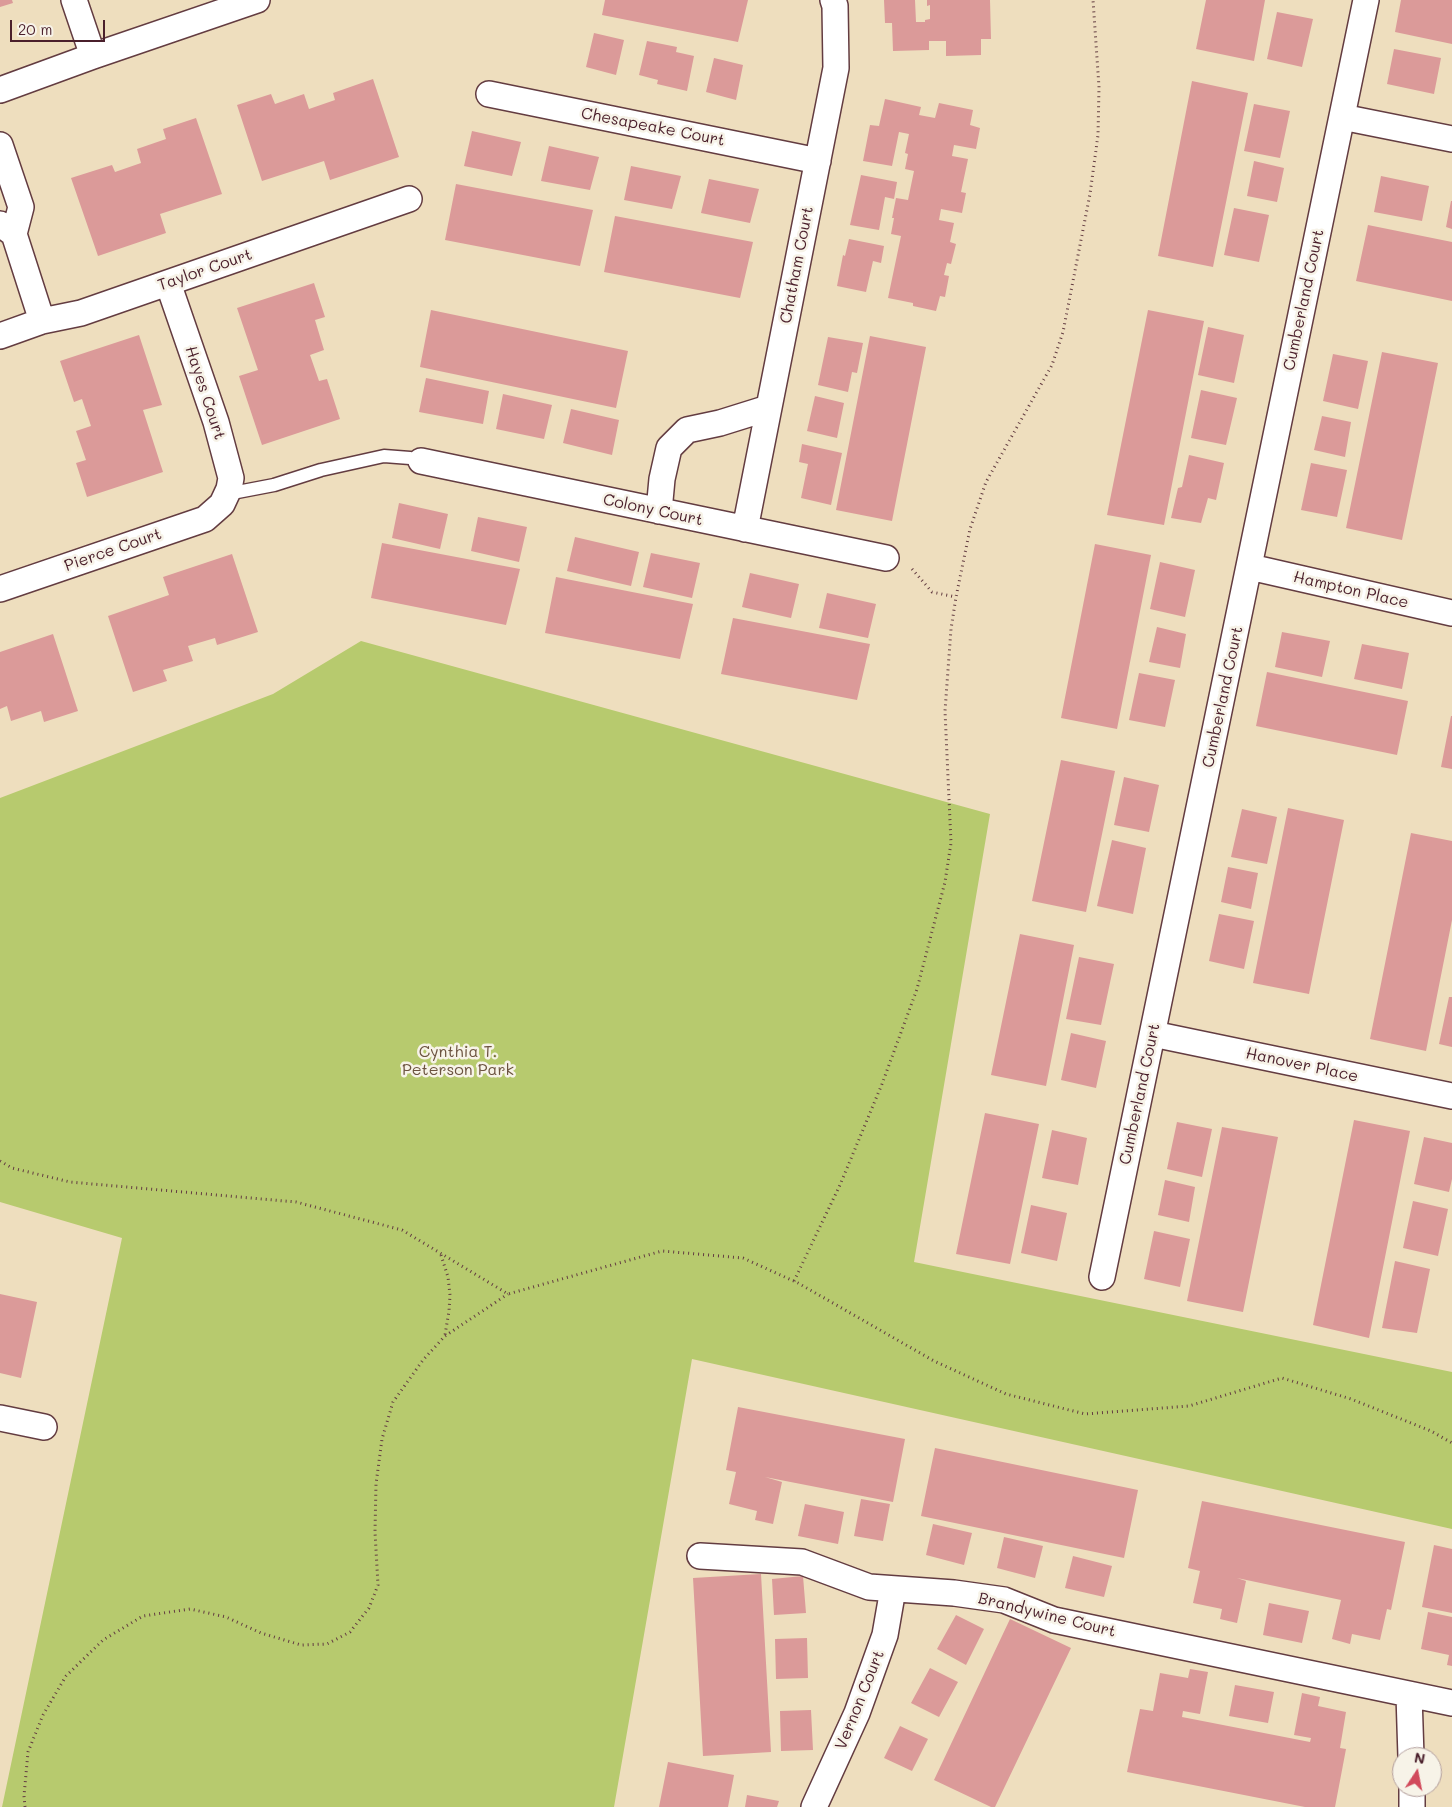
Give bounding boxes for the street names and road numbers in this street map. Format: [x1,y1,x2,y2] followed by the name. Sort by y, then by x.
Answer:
[579,104,727,150] street label: Chesapeake Court
[776,205,818,325] street label: Chatham Court
[1280,228,1328,372] street label: Cumberland Court
[155,245,255,295] street label: Taylor Court
[181,344,229,442] street label: Hayes Court
[601,490,705,530] street label: Colony Court
[62,524,164,576] street label: Pierce Court
[1292,567,1410,613] street label: Hampton Place
[1199,625,1247,769] street label: Cumberland Court
[1116,1022,1164,1166] street label: Cumberland Court
[1244,1044,1360,1086] street label: Hanover Place
[976,1589,1118,1641] street label: Brandywine Court
[831,1648,889,1752] street label: Vernon Court

